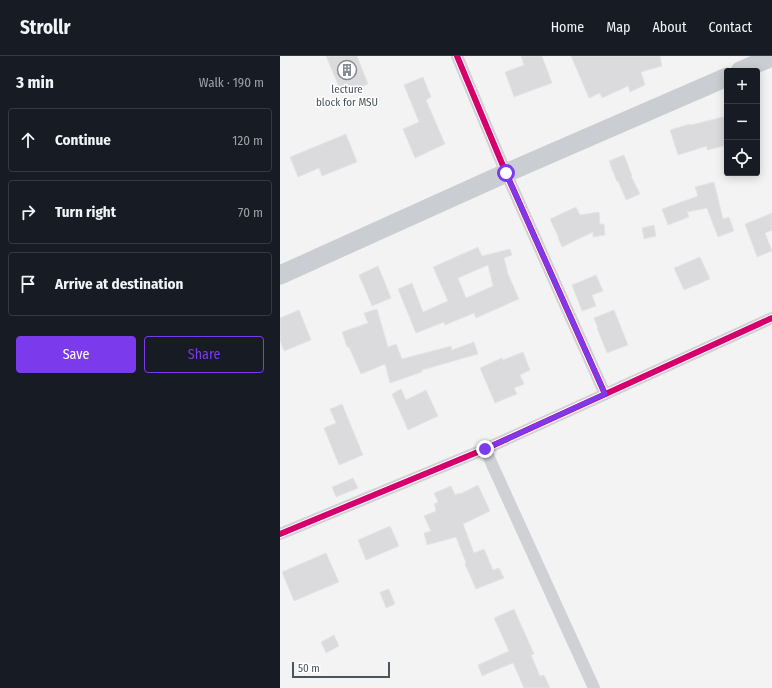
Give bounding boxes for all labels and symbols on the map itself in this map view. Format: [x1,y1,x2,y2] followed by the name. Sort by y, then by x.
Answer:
[336,59,358,81] building icon: lecture block for MSU
[316,83,378,109] place label: lecture block for MSU
[497,164,515,182] route start
[476,440,494,458] route end
[292,660,390,679] scale bar

